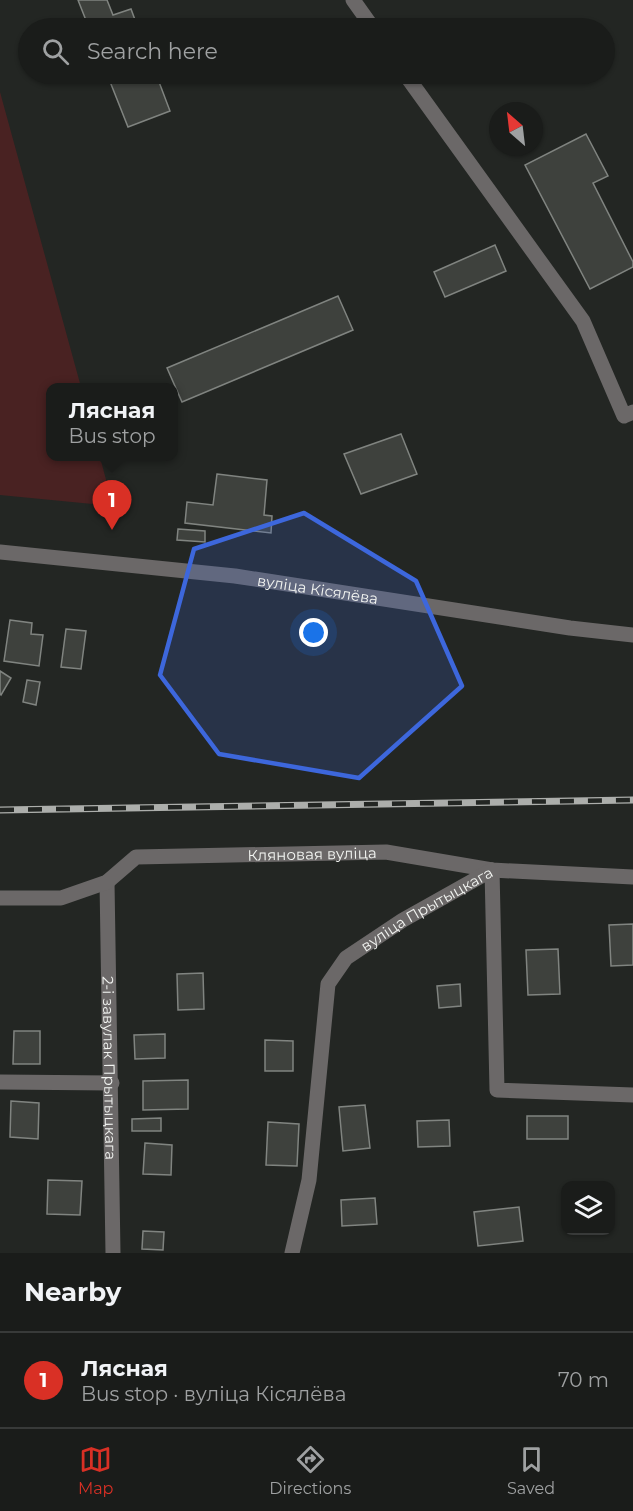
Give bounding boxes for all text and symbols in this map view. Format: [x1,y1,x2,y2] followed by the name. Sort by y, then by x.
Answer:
[18,18,615,84] search box
[39,35,72,68] icon: search
[87,38,218,65] text: Search here
[489,102,543,156] north arrow
[46,383,178,461] popup
[68,397,155,424] text: Лясная
[68,424,156,448] text: Bus stop
[92,480,132,530] pin: 1
[256,570,380,608] street label: вуліца Кісялёва
[299,618,328,647] your location
[247,843,377,864] street label: Кляновая вуліца
[357,862,496,955] street label: вуліца Прытыцкага
[99,976,121,1160] street label: 2-і завулак Прытыцкага
[561,1181,615,1235] map controls
[561,1181,615,1235] button: layers
[24,1276,121,1308] text: Nearby
[81,1355,168,1382] text: Лясная
[40,1368,47,1392] text: 1
[558,1368,609,1392] text: 70 m
[81,1382,346,1406] text: Bus stop · вуліца Кісялёва
[78,1443,113,1498] tab: Map
[269,1443,351,1498] tab: Directions
[507,1443,555,1498] tab: Saved

